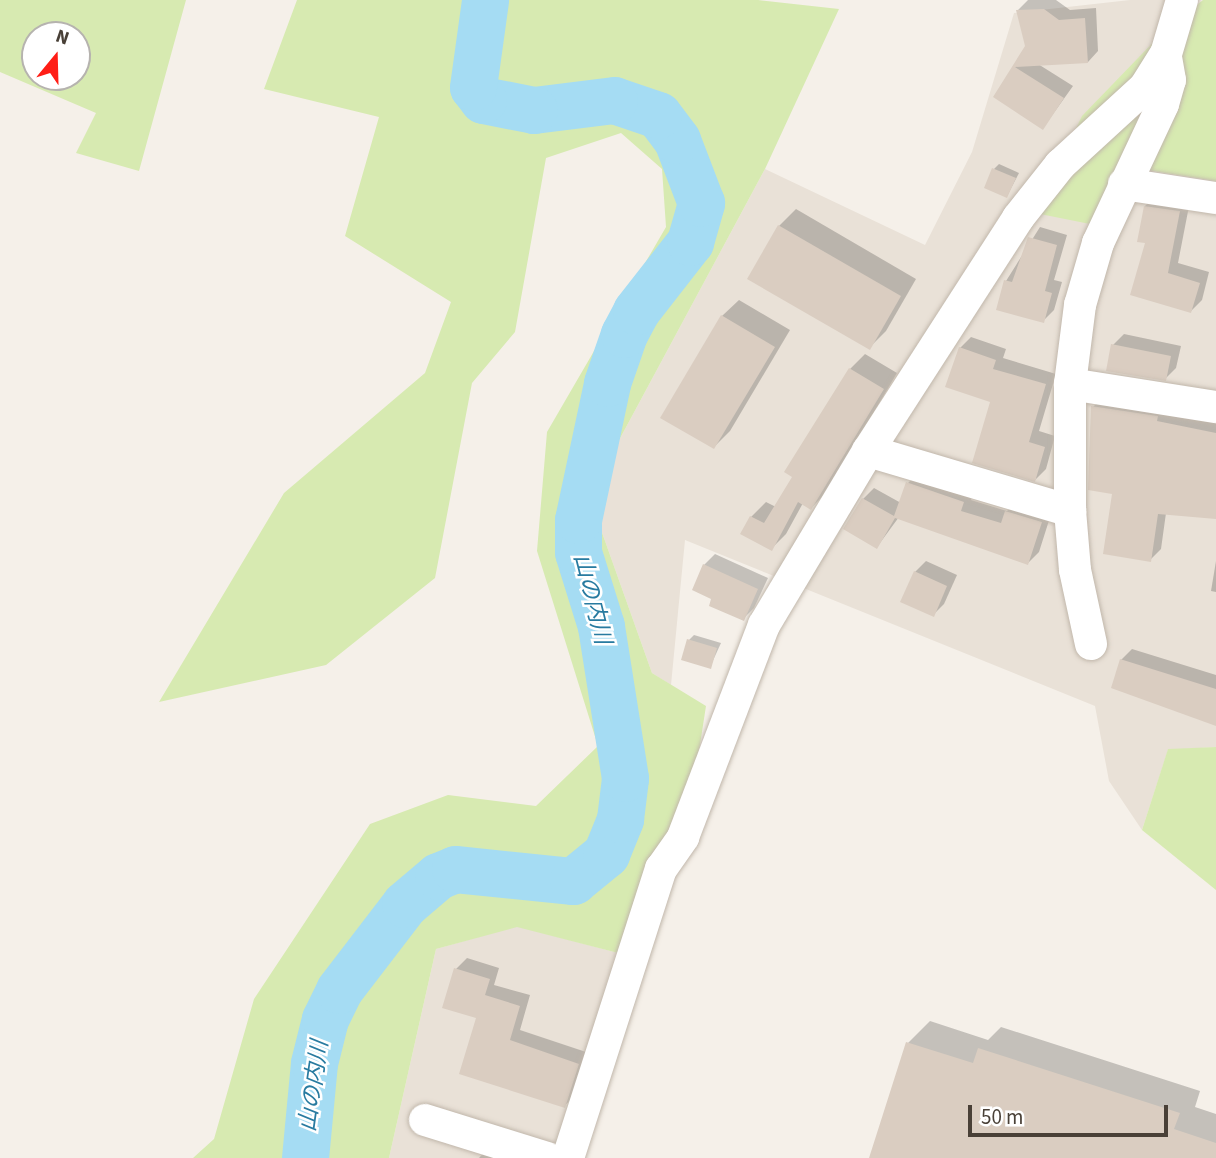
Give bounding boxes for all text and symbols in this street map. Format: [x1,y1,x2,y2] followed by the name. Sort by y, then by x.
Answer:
[21,21,91,91] north arrow
[52,23,73,52] text: N
[567,551,617,647] water label: 山の内川
[294,1039,334,1133] water label: 山の内川
[971,1092,1170,1136] scale bar
[981,1102,1023,1132] text: 50 m

